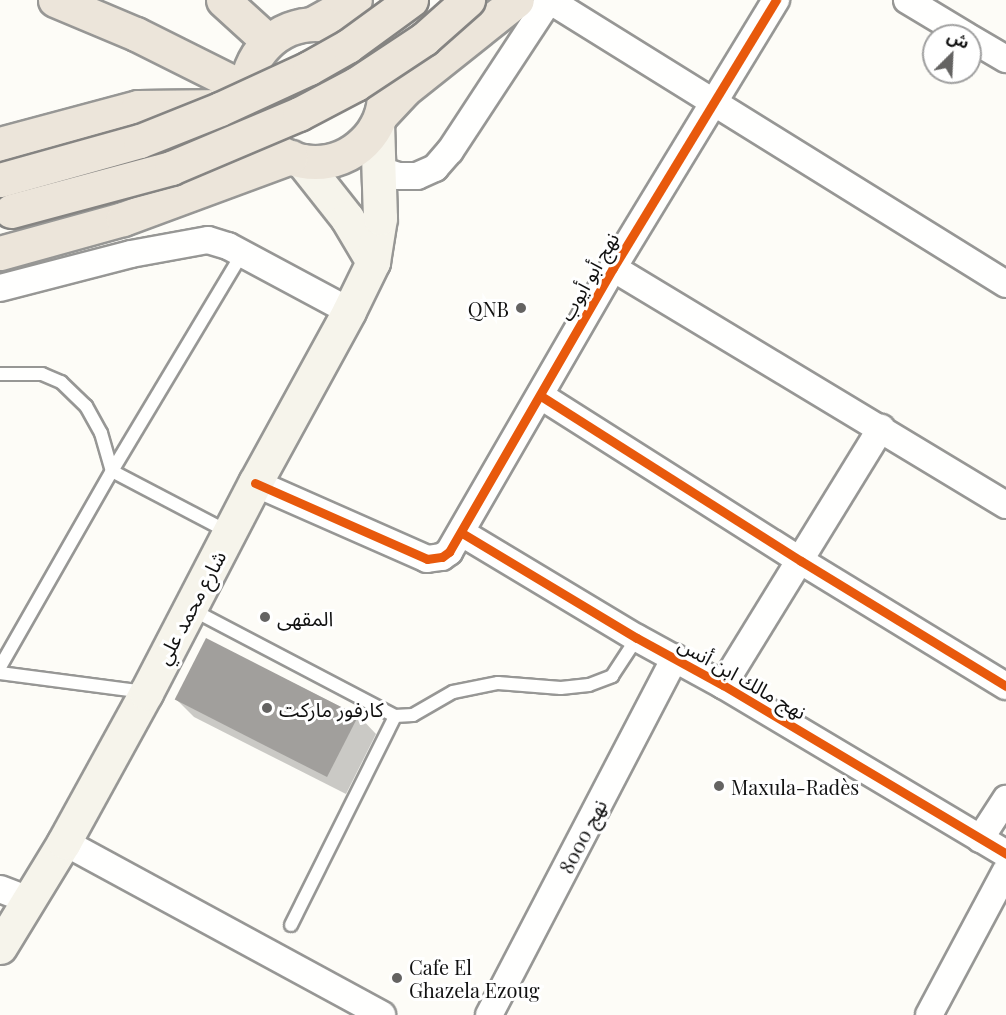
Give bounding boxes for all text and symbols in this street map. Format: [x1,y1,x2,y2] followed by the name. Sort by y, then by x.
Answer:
[922,24,982,84] north arrow
[944,25,973,53] text: ش
[553,228,623,324] street label: نهج أبو أيوب
[468,296,509,320] place label: QNB
[514,301,528,315] marker: QNB
[150,546,230,668] street label: شارع محمد علي
[277,605,333,629] place label: المقهى
[258,610,272,624] marker: المقهى
[675,631,811,723] street label: نهج مالك ابن أنس
[279,696,383,720] place label: كارفور ماركت
[260,701,274,715] marker: كارفور ماركت
[731,774,859,798] place label: Maxula-Radès
[712,779,726,793] marker: Maxula-Radès
[553,795,611,877] street label: نهج 8000
[409,954,540,1001] place label: Cafe El Ghazela Ezoug
[390,971,404,985] marker: Cafe El Ghazela Ezoug

